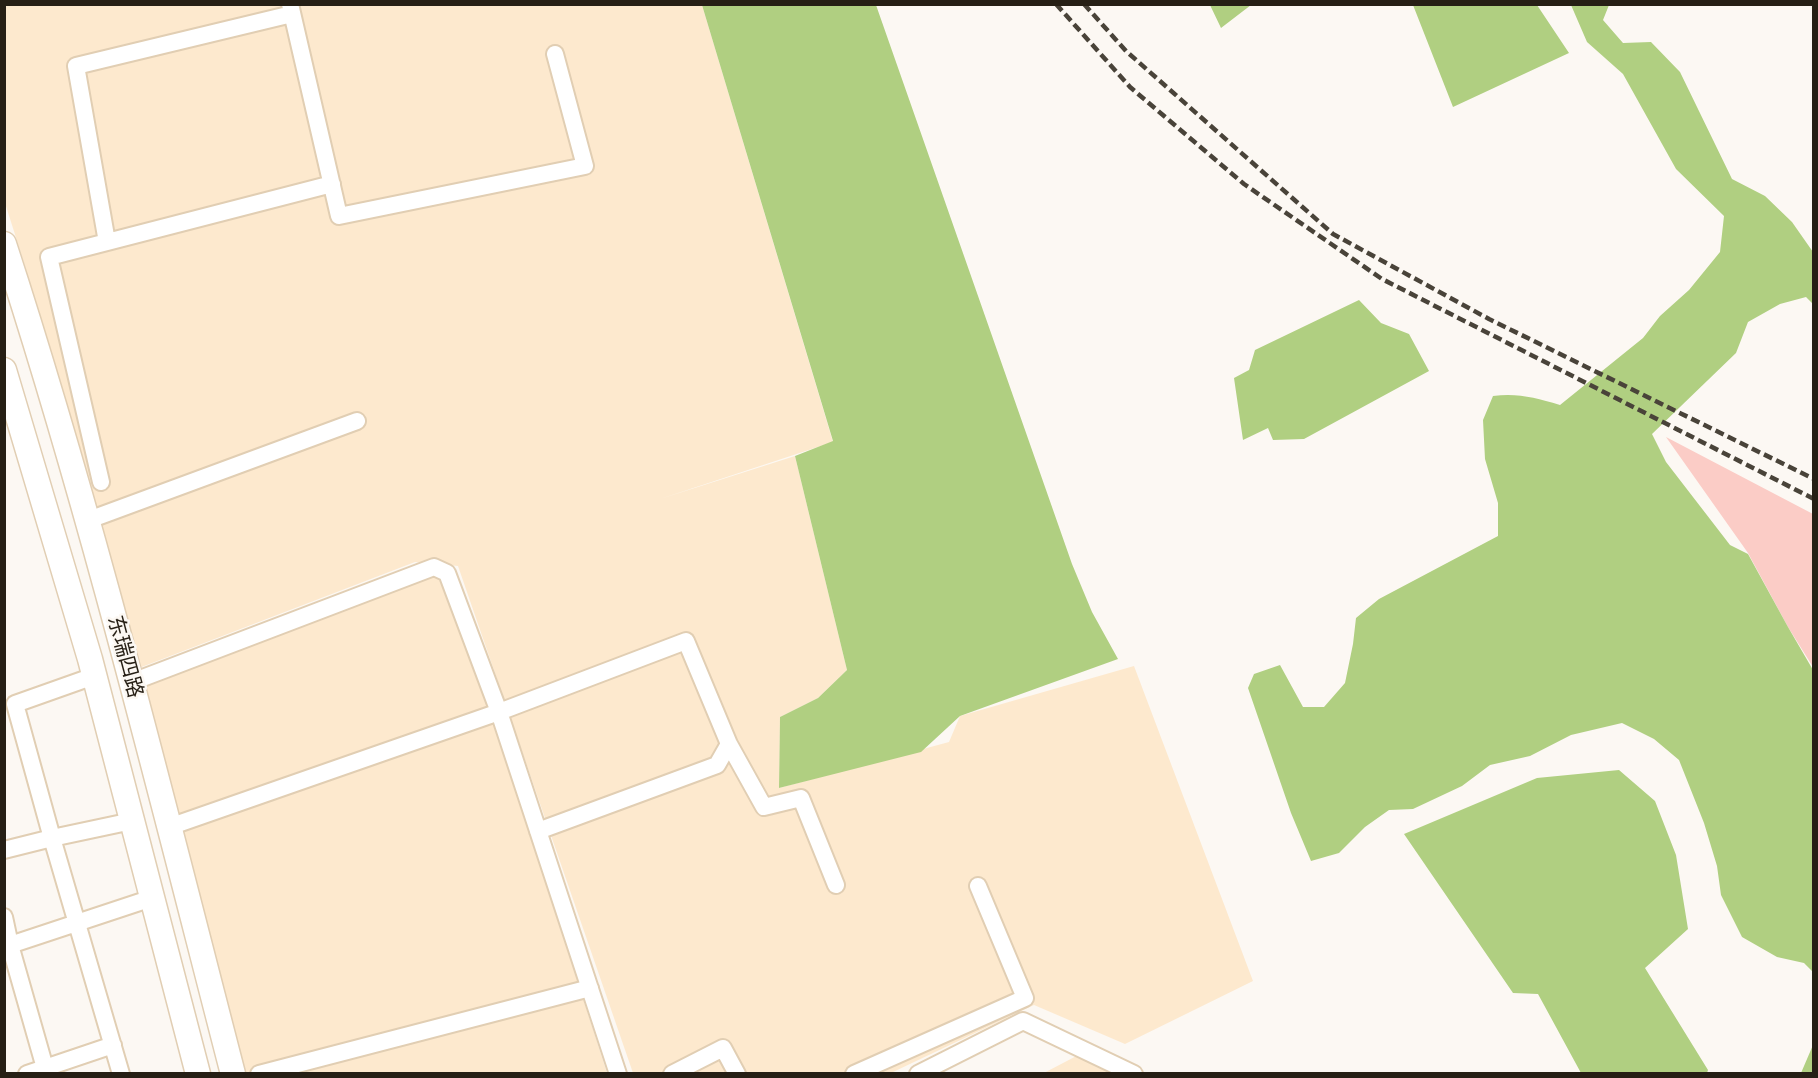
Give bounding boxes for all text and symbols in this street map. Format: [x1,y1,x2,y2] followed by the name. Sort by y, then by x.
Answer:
[101,613,147,701] street label: 东瑞四路

